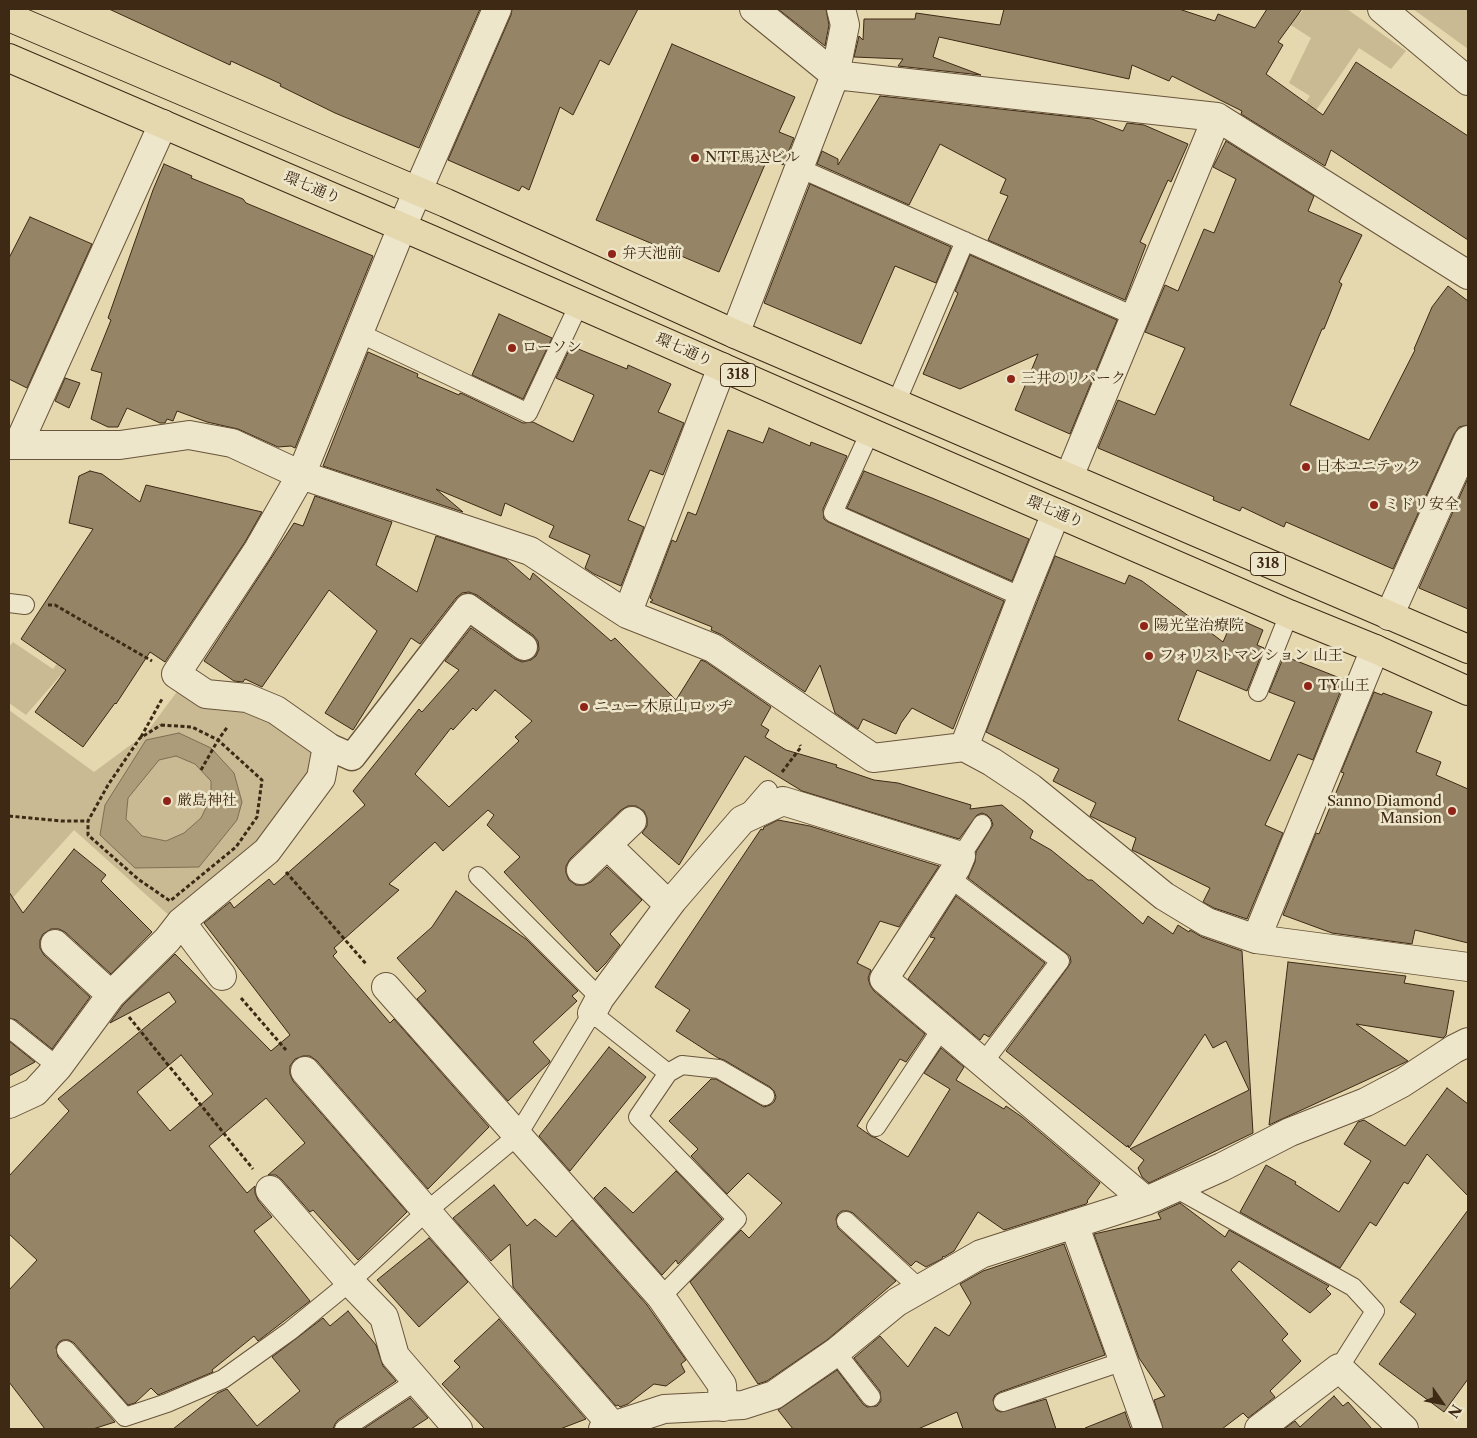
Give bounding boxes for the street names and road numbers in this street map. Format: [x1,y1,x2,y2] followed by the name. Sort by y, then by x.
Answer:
[281,168,343,208] street label: 環七通り
[653,330,715,370] street label: 環七通り
[720,364,756,386] road number: 318
[1024,492,1086,532] street label: 環七通り
[1250,552,1286,576] road number: 318

